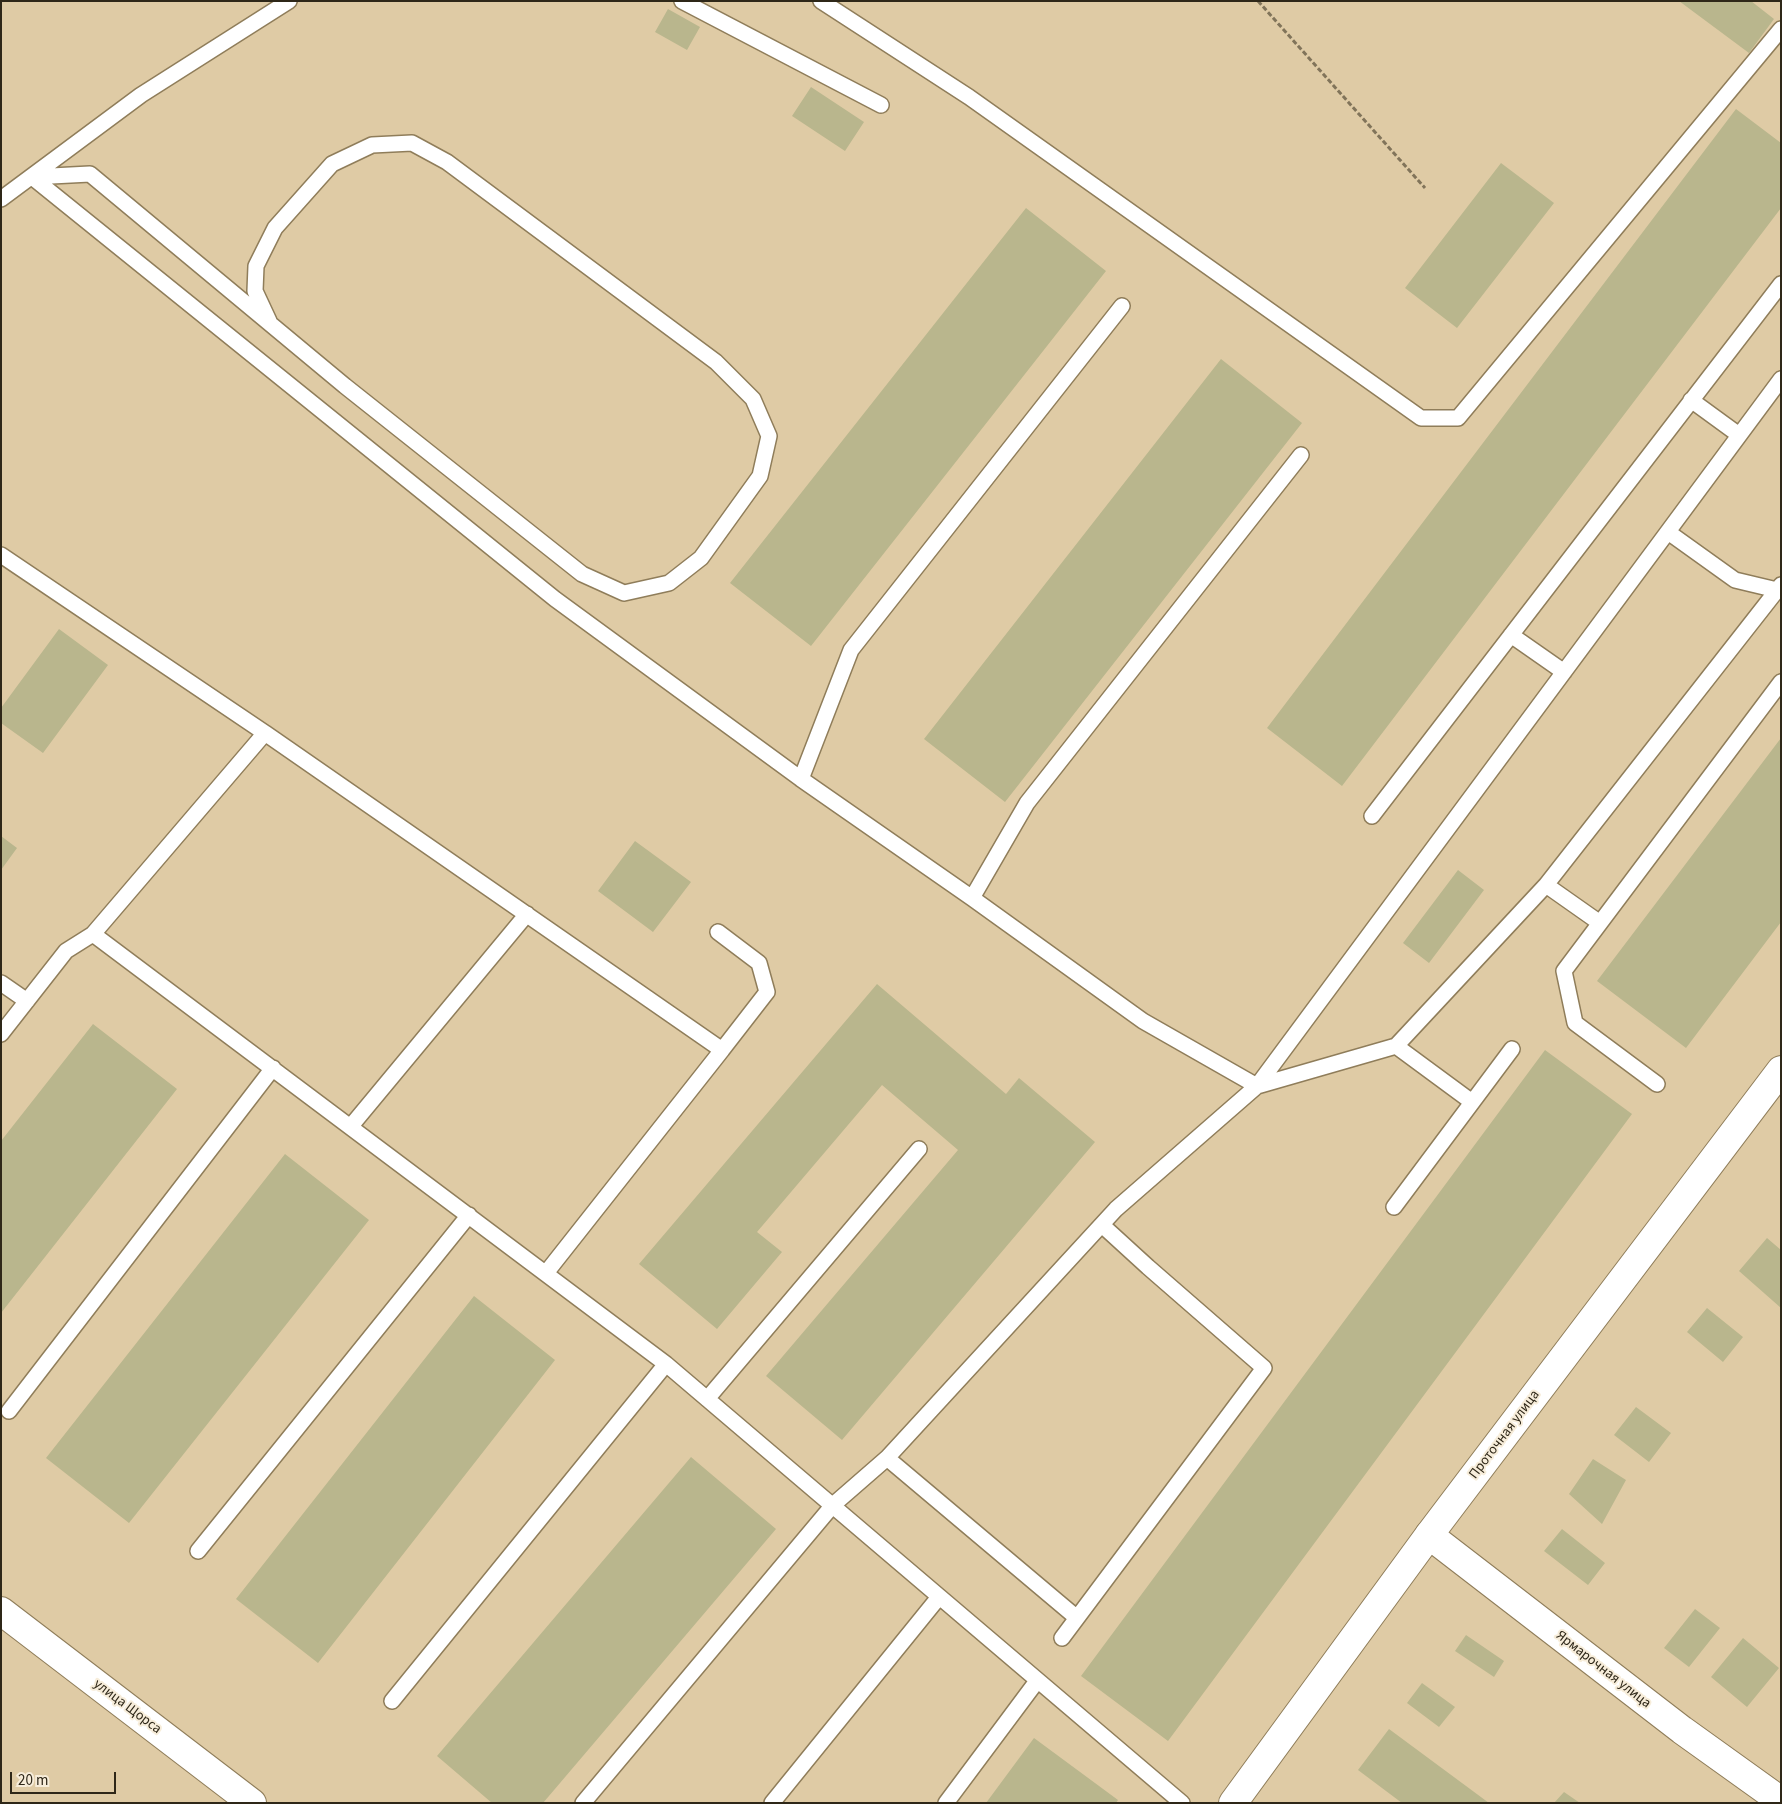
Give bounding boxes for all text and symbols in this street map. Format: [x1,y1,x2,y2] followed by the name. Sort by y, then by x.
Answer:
[1466,1387,1544,1483] street label: Проточная улица
[1552,1628,1654,1712] street label: Ярмарочная улица
[90,1676,164,1738] street label: улица Щорса
[12,1762,119,1794] scale bar
[18,1770,48,1791] text: 20 m

